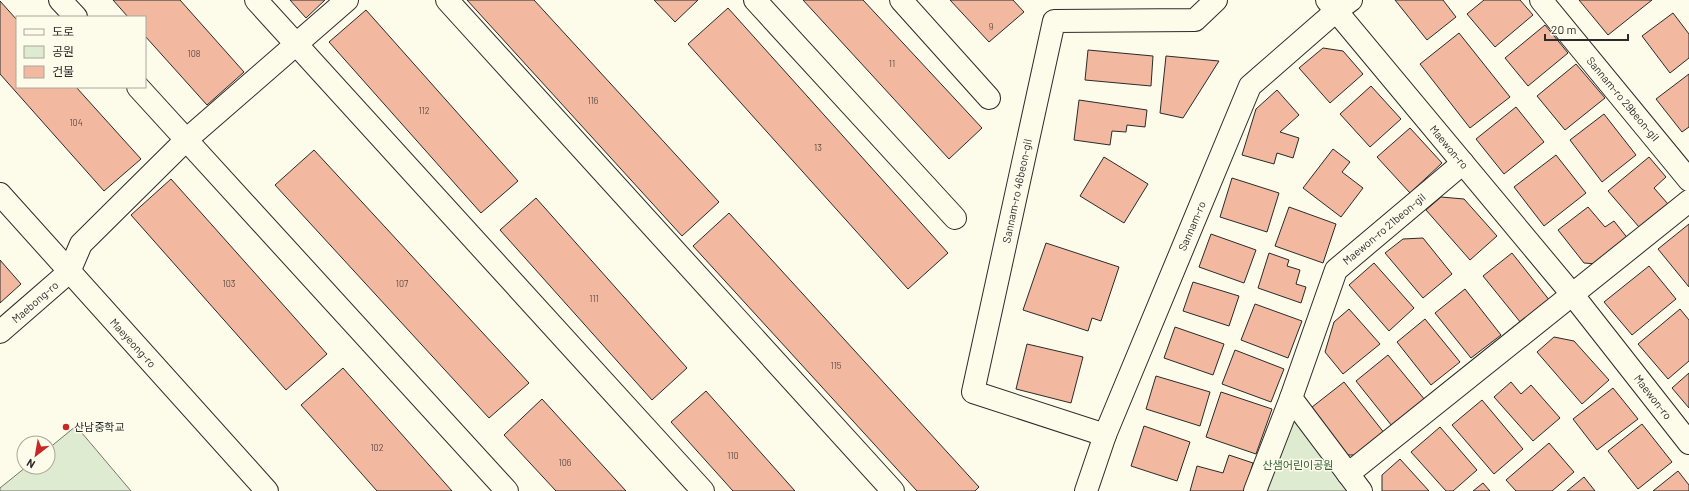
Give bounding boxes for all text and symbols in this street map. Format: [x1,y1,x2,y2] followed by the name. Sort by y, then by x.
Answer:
[16,16,146,88] legend
[1545,16,1628,42] scale bar
[989,21,994,32] house number: 9
[1551,22,1577,36] text: 20 m
[52,24,74,38] text: 도로
[52,44,74,58] text: 공원
[188,48,201,59] house number: 108
[1584,54,1662,143] street label: Sannam-ro 29beon-gil
[889,58,895,69] house number: 11
[52,64,74,78] text: 건물
[588,95,599,106] house number: 116
[418,105,430,116] house number: 112
[69,117,83,128] house number: 104
[1427,122,1471,171] street label: Maewon-ro
[999,138,1034,244] street label: Sannam-ro 46beon-gil
[814,142,822,153] house number: 13
[1340,190,1428,267] street label: Maewon-ro 21beon-gil
[1175,199,1208,253] street label: Sannam-ro
[9,278,61,325] street label: Maebong-ro
[223,278,236,289] house number: 103
[396,278,409,289] house number: 107
[589,293,599,304] house number: 111
[108,315,159,370] street label: Maeyeong-ro
[831,360,842,371] house number: 115
[1632,372,1675,422] street label: Maewon-ro
[74,420,125,433] place label: 산남중학교
[61,422,71,432] marker: 산남중학교
[16,435,56,475] north arrow
[370,442,384,453] house number: 102
[727,450,739,461] house number: 110
[24,457,37,471] text: N
[559,457,572,468] house number: 106
[1263,458,1333,471] park label: 산샘어린이공원

